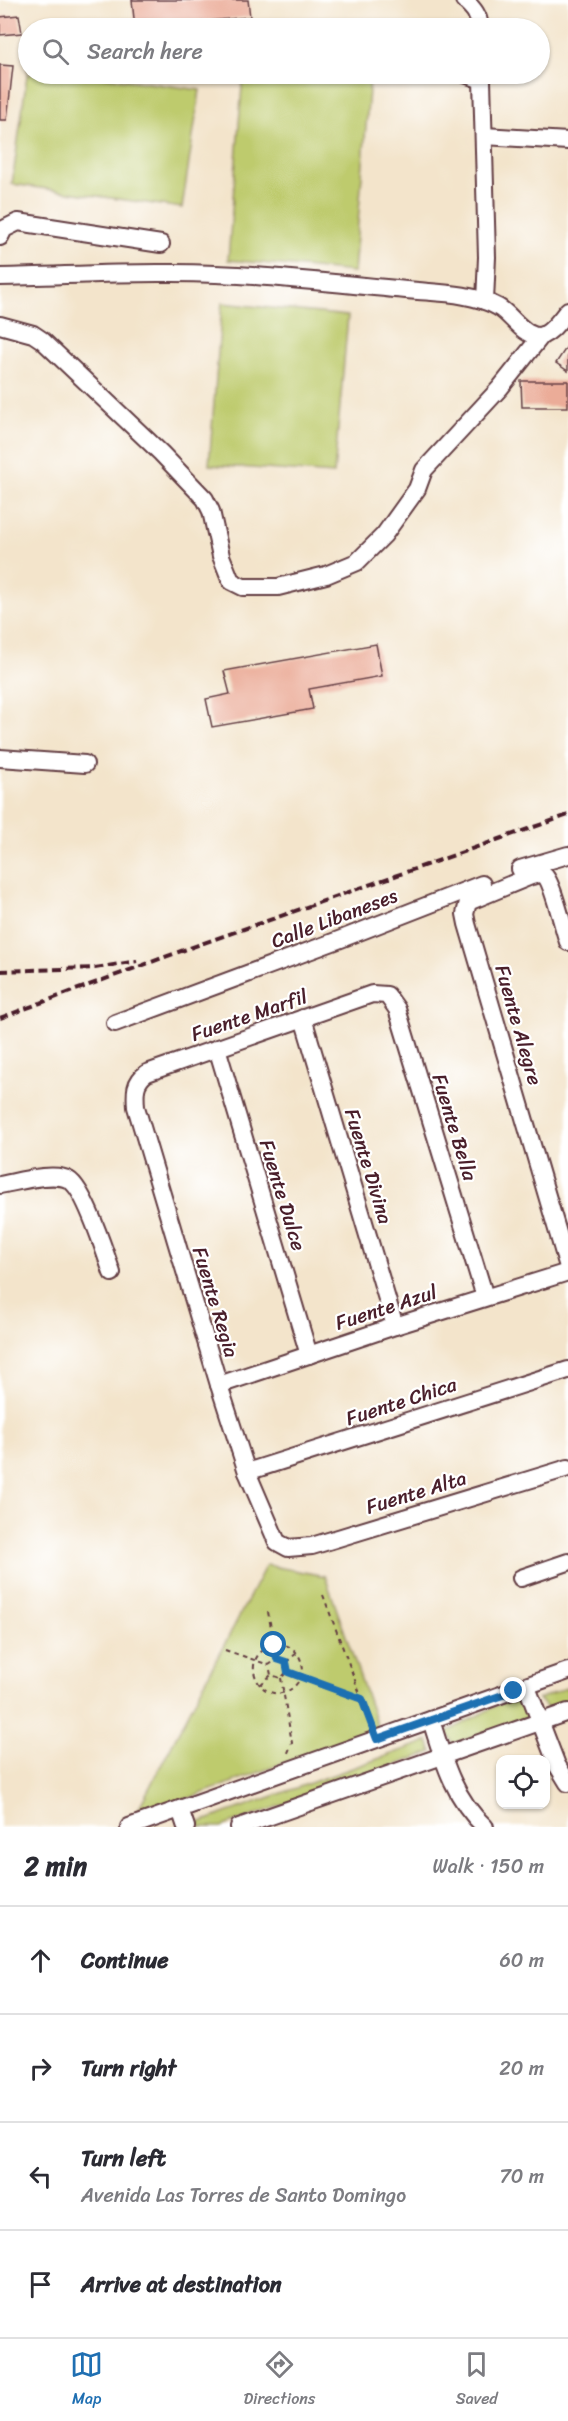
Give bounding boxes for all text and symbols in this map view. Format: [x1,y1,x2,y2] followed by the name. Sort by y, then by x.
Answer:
[18,18,550,84] search box
[87,32,203,71] text: Search here
[39,35,72,68] icon: search
[266,878,403,959] street label: Calle Libaneses
[485,961,552,1090] street label: Fuente Alegre
[186,979,313,1052] street label: Fuente Marfil
[422,1069,488,1186] street label: Fuente Bella
[334,1104,403,1228] street label: Fuente Divina
[249,1135,316,1255] street label: Fuente Dulce
[182,1242,249,1362] street label: Fuente Regia
[331,1274,443,1340] street label: Fuente Azul
[341,1367,462,1436] street label: Fuente Chica
[361,1461,471,1524] street label: Fuente Alta
[260,1631,286,1657] route start
[500,1677,526,1703] route end
[496,1755,550,1809] map controls
[496,1755,550,1809] button: locate
[24,1843,87,1889] text: 2 min
[432,1849,544,1884] text: Walk · 150 m
[81,1941,169,1980] text: Continue
[499,1943,544,1978] text: 60 m
[24,1944,57,1977] icon: ahead
[81,2049,176,2088] text: Turn right
[499,2051,544,2086] text: 20 m
[24,2052,57,2085] icon: right
[81,2139,166,2178] text: Turn left
[499,2159,544,2194] text: 70 m
[24,2160,57,2193] icon: left
[81,2178,406,2213] text: Avenida Las Torres de Santo Domingo
[81,2265,282,2304] text: Arrive at destination
[24,2268,57,2301] icon: arrive
[70,2348,103,2413] tab: Map
[244,2348,315,2413] tab: Directions
[456,2348,498,2413] tab: Saved

